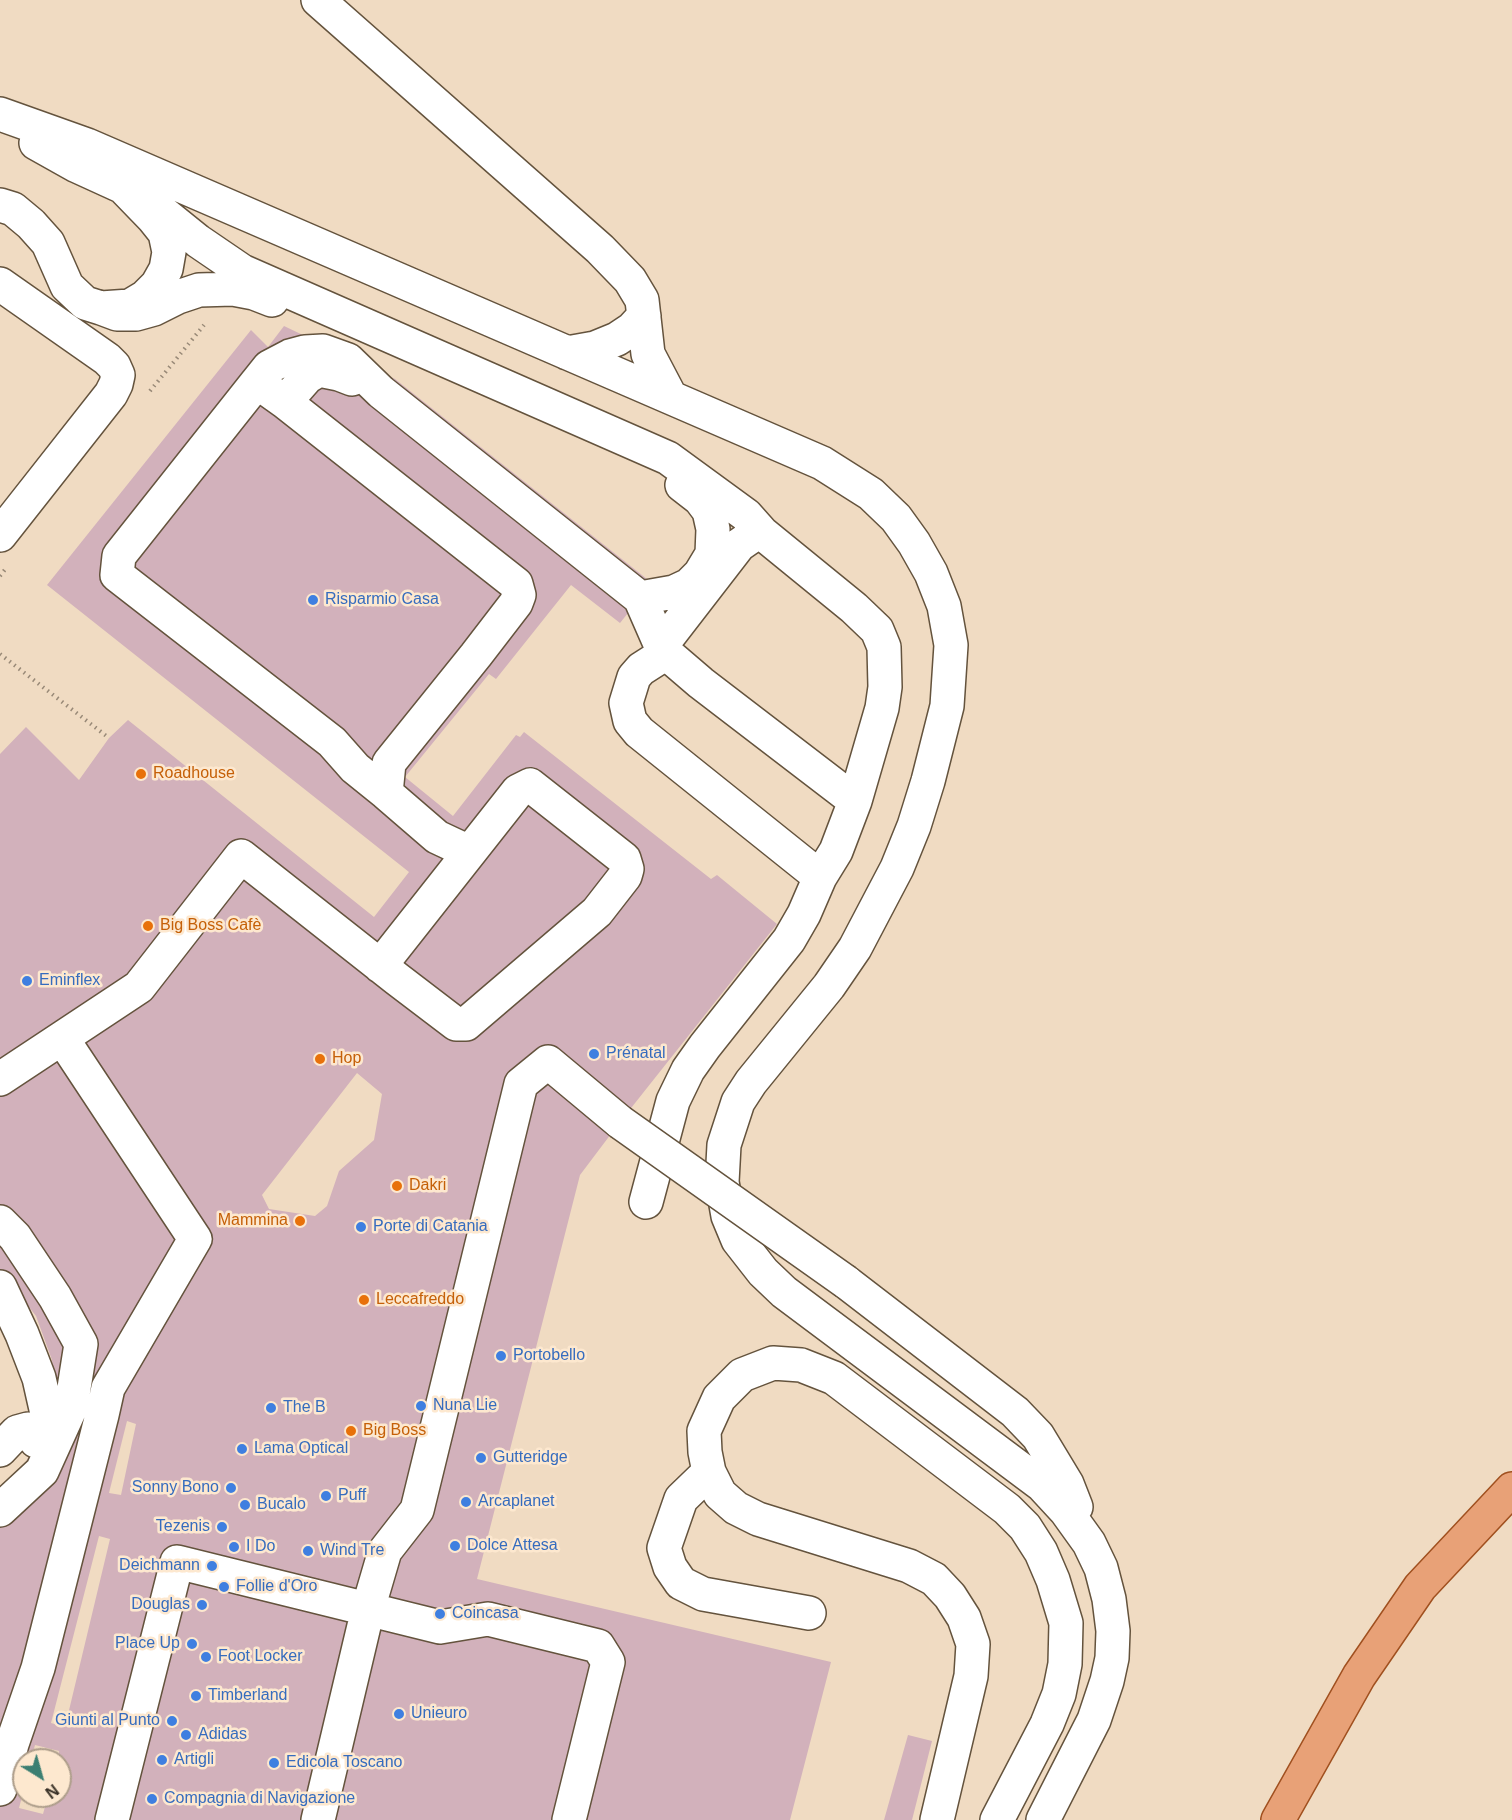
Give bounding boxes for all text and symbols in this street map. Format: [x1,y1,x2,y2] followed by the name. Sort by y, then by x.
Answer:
[325,590,439,610] place label: Risparmio Casa
[306,593,320,607] marker: Risparmio Casa
[153,764,235,784] place label: Roadhouse
[134,767,148,781] marker: Roadhouse
[160,916,261,936] place label: Big Boss Cafè
[141,919,155,933] marker: Big Boss Cafè
[39,971,100,991] place label: Eminflex
[20,974,34,988] marker: Eminflex
[606,1044,666,1064] place label: Prénatal
[587,1047,601,1061] marker: Prénatal
[332,1049,361,1069] place label: Hop
[313,1052,327,1066] marker: Hop
[409,1176,446,1196] place label: Dakri
[390,1179,404,1193] marker: Dakri
[218,1211,288,1231] place label: Mammina
[293,1214,307,1228] marker: Mammina
[373,1217,488,1237] place label: Porte di Catania
[354,1220,368,1234] marker: Porte di Catania
[376,1290,464,1310] place label: Leccafreddo
[357,1293,371,1307] marker: Leccafreddo
[513,1346,585,1366] place label: Portobello
[494,1349,508,1363] marker: Portobello
[433,1396,497,1416] place label: Nuna Lie
[283,1398,326,1418] place label: The B
[414,1399,428,1413] marker: Nuna Lie
[264,1401,278,1415] marker: The B
[363,1421,426,1441] place label: Big Boss
[344,1424,358,1438] marker: Big Boss
[254,1439,348,1459] place label: Lama Optical
[235,1442,249,1456] marker: Lama Optical
[493,1448,568,1468] place label: Gutteridge
[474,1451,488,1465] marker: Gutteridge
[132,1478,219,1498] place label: Sonny Bono
[224,1481,238,1495] marker: Sonny Bono
[338,1486,366,1506] place label: Puff
[319,1489,333,1503] marker: Puff
[478,1492,554,1512] place label: Arcaplanet
[257,1495,306,1515] place label: Bucalo
[459,1495,473,1509] marker: Arcaplanet
[238,1498,252,1512] marker: Bucalo
[156,1517,210,1537] place label: Tezenis
[215,1520,229,1534] marker: Tezenis
[467,1536,558,1556] place label: Dolce Attesa
[246,1537,275,1557] place label: I Do
[448,1539,462,1553] marker: Dolce Attesa
[227,1540,241,1554] marker: I Do
[320,1541,384,1561] place label: Wind Tre
[301,1544,315,1558] marker: Wind Tre
[119,1556,200,1576] place label: Deichmann
[205,1559,219,1573] marker: Deichmann
[236,1577,317,1597] place label: Follie d'Oro
[217,1580,231,1594] marker: Follie d'Oro
[131,1595,190,1615] place label: Douglas
[195,1598,209,1612] marker: Douglas
[452,1604,519,1624] place label: Coincasa
[433,1607,447,1621] marker: Coincasa
[115,1634,180,1654] place label: Place Up
[185,1637,199,1651] marker: Place Up
[218,1647,302,1667] place label: Foot Locker
[199,1650,213,1664] marker: Foot Locker
[208,1686,287,1706] place label: Timberland
[189,1689,203,1703] marker: Timberland
[411,1704,467,1724] place label: Unieuro
[392,1707,406,1721] marker: Unieuro
[55,1711,160,1731] place label: Giunti al Punto
[165,1714,179,1728] marker: Giunti al Punto
[198,1725,247,1745] place label: Adidas
[179,1728,193,1742] marker: Adidas
[12,1748,72,1808] north arrow
[174,1750,214,1770] place label: Artigli
[155,1753,169,1767] marker: Artigli
[286,1753,403,1773] place label: Edicola Toscano
[267,1756,281,1770] marker: Edicola Toscano
[42,1781,62,1801] text: N
[164,1789,355,1809] place label: Compagnia di Navigazione
[145,1792,159,1806] marker: Compagnia di Navigazione

